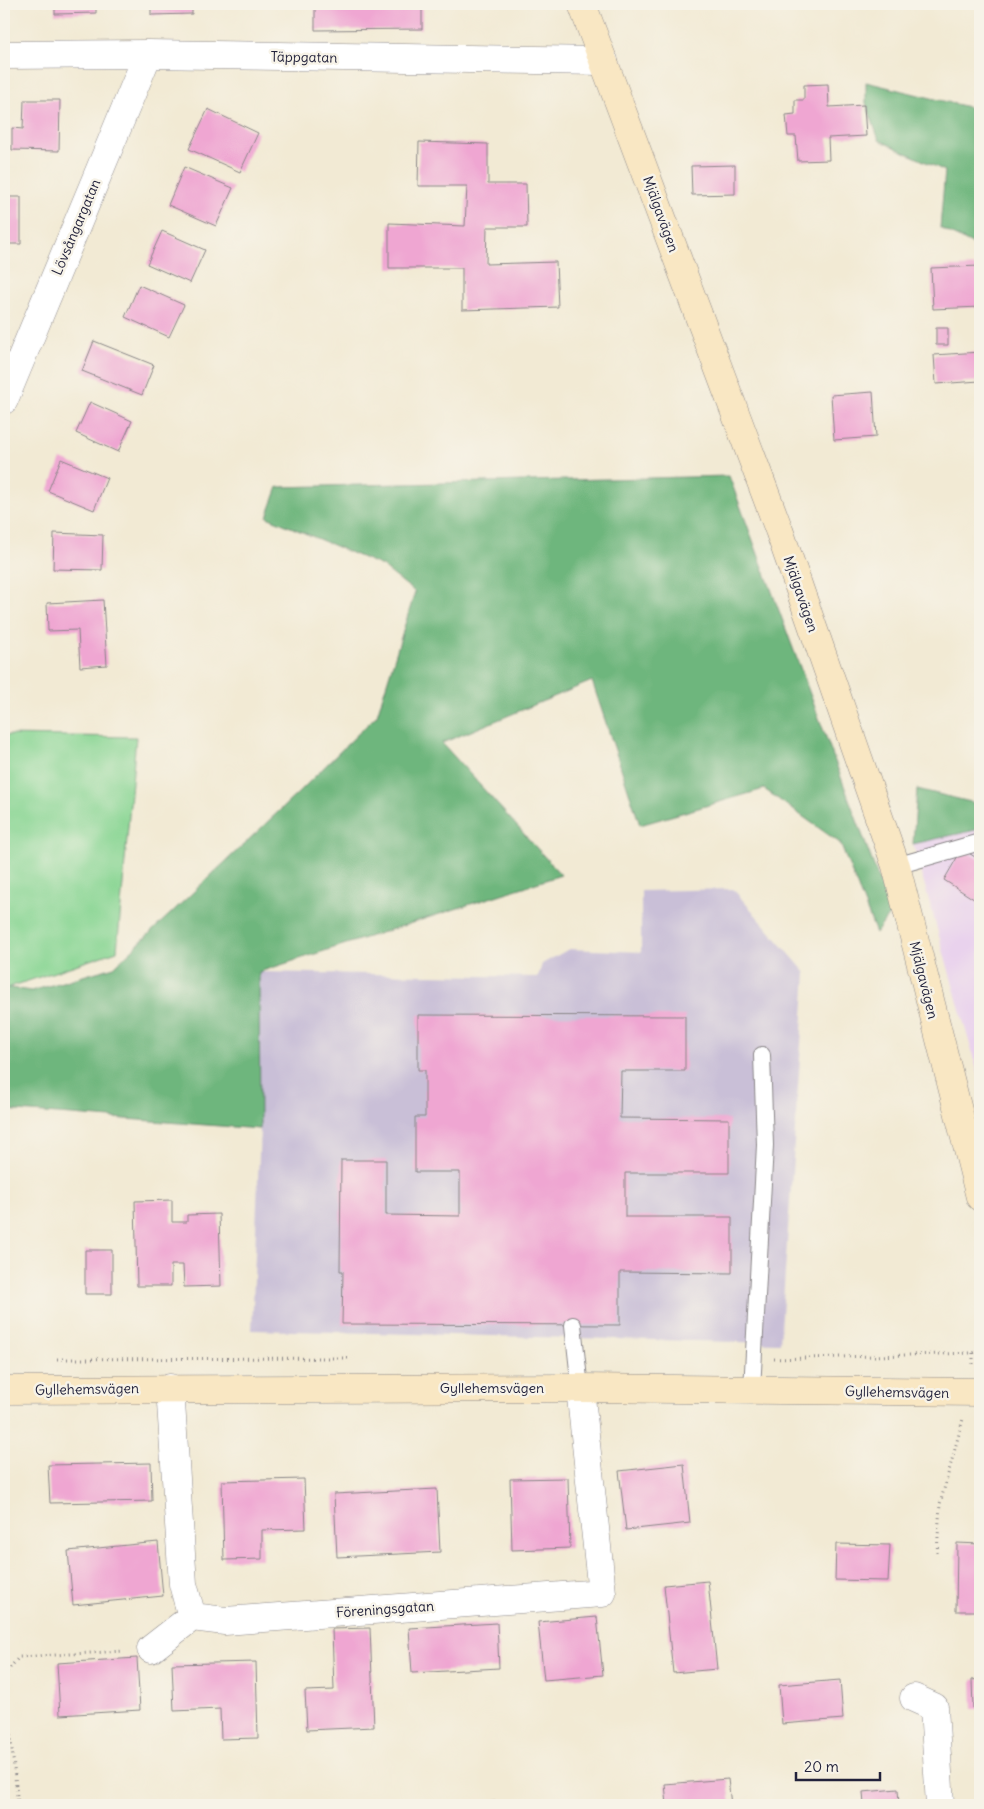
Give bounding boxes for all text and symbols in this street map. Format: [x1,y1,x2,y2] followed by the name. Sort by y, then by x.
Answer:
[270,47,338,67] street label: Täppgatan
[639,174,683,254] street label: Mjälgavägen
[48,176,104,278] street label: Lövsångargatan
[780,553,822,635] street label: Mjälgavägen
[906,939,942,1021] street label: Mjälgavägen
[35,1379,139,1399] street label: Gyllehemsvägen
[440,1379,544,1397] street label: Gyllehemsvägen
[845,1382,949,1402] street label: Gyllehemsvägen
[335,1597,435,1621] street label: Föreningsgatan
[796,1749,880,1781] scale bar
[804,1757,839,1776] text: 20 m

